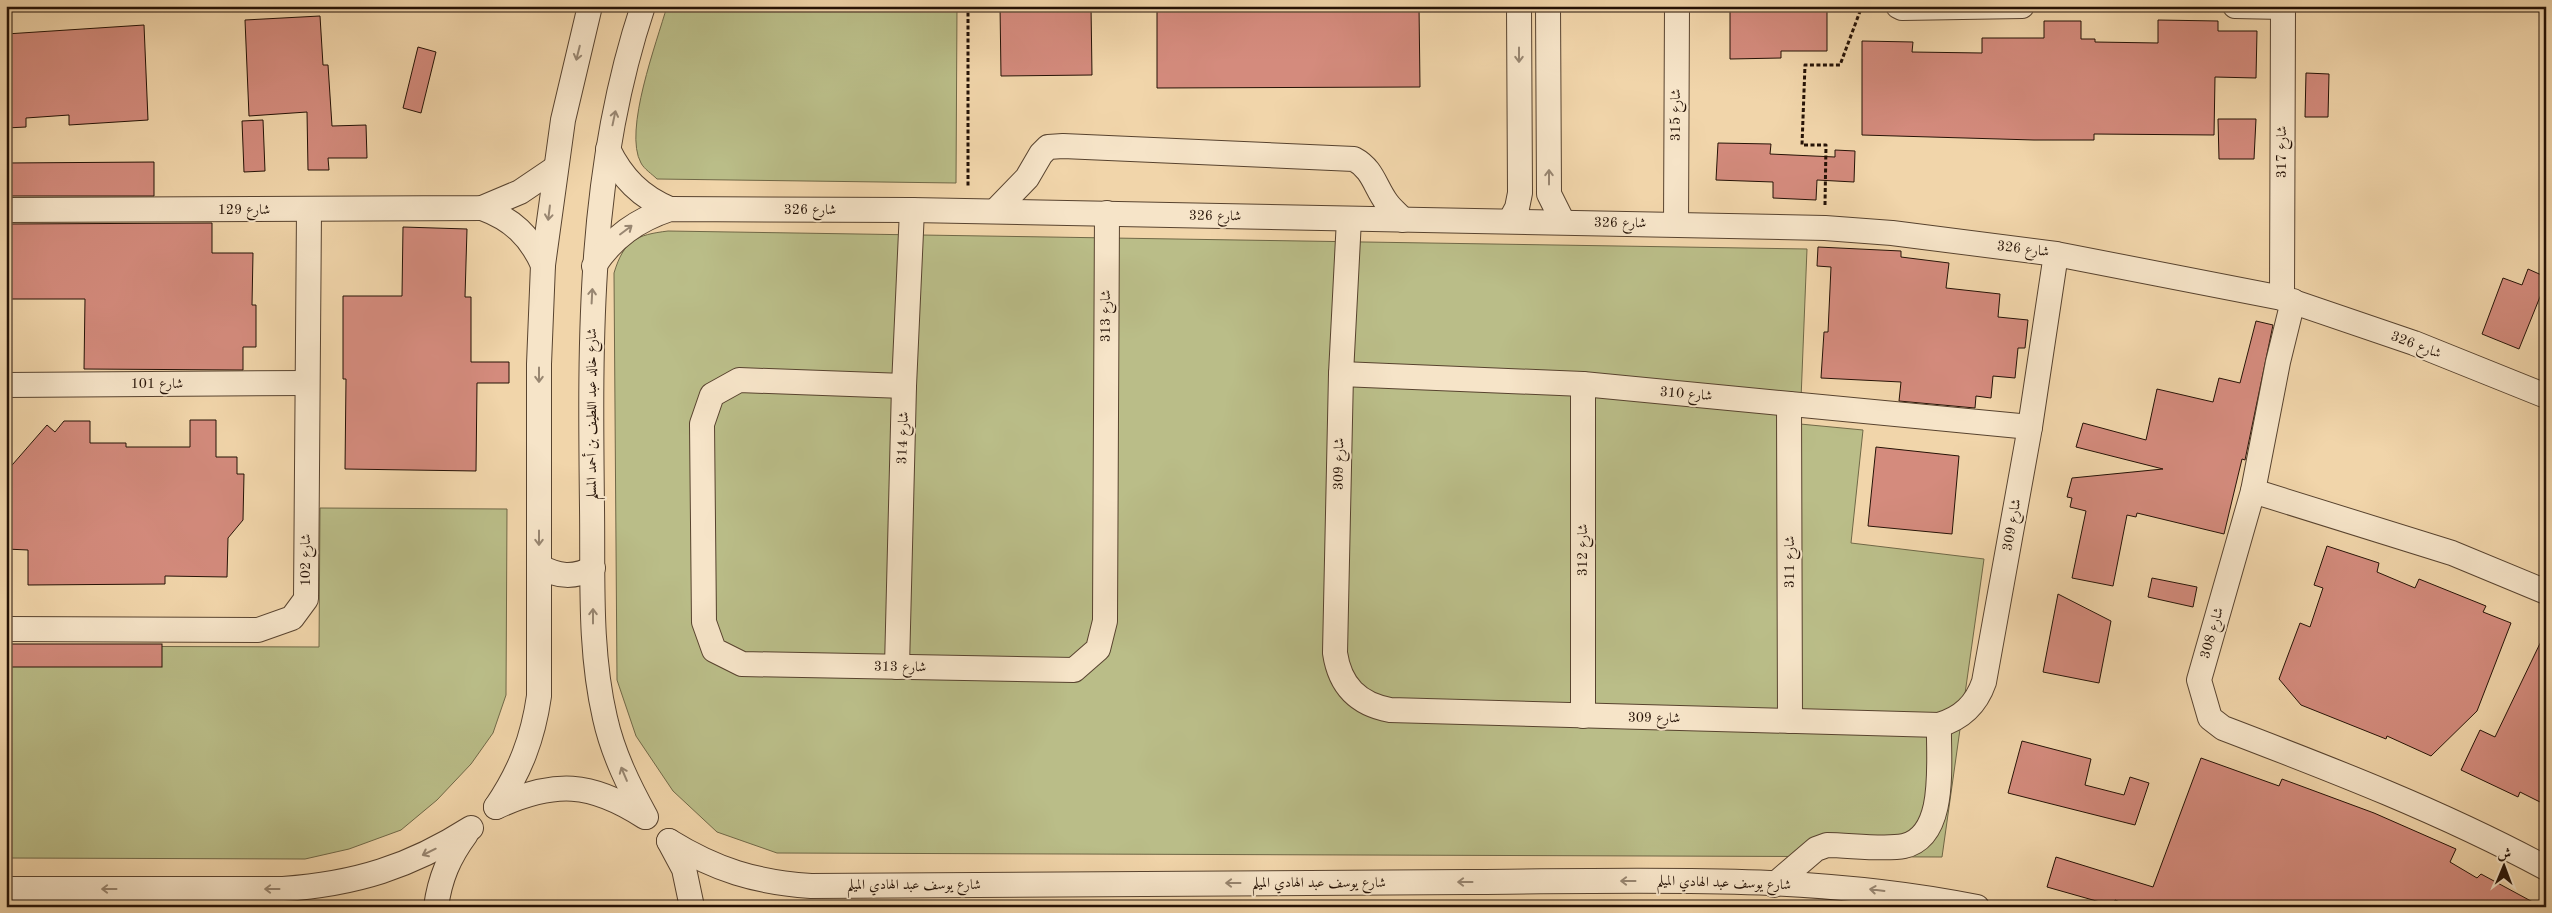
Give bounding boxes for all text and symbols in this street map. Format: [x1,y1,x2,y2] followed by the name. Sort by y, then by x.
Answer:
[573,45,582,61] one-way arrow
[1514,46,1524,63] one-way arrow
[1669,89,1687,141] street label: شارع 315
[610,110,619,126] one-way arrow
[2275,126,2293,178] street label: شارع 317
[1544,169,1554,186] one-way arrow
[218,203,270,221] street label: شارع 129
[784,203,836,221] street label: شارع 326
[544,205,554,221] one-way arrow
[1189,209,1241,227] street label: شارع 326
[1594,216,1646,234] street label: شارع 326
[619,225,632,236] one-way arrow
[1996,239,2050,263] street label: شارع 326
[588,288,597,304] one-way arrow
[1099,290,1117,342] street label: شارع 313
[581,328,606,500] street label: شارع خالد عبد اللطيف بن أحمد المسلم
[2388,329,2443,365] street label: شارع 326
[534,366,544,383] one-way arrow
[131,377,183,395] street label: شارع 101
[1659,385,1713,407] street label: شارع 310
[895,411,915,465] street label: شارع 314
[1332,438,1350,490] street label: شارع 309
[2001,498,2027,553] street label: شارع 309
[1576,524,1594,576] street label: شارع 312
[534,529,544,545] one-way arrow
[299,534,317,586] street label: شارع 102
[1783,536,1801,588] street label: شارع 311
[2198,606,2230,661] street label: شارع 308
[588,608,598,624] one-way arrow
[874,660,926,678] street label: شارع 313
[1628,711,1680,729] street label: شارع 309
[619,767,629,782] one-way arrow
[2480,840,2530,890] north arrow
[2497,847,2511,861] text: ش
[422,848,437,858] one-way arrow
[1656,874,1791,899] street label: شارع يوسف عبد الهادي الميلم
[1252,876,1386,897] street label: شارع يوسف عبد الهادي الميلم
[1620,876,1636,886] one-way arrow
[1457,877,1474,887] one-way arrow
[847,878,981,899] street label: شارع يوسف عبد الهادي الميلم
[1225,878,1241,888] one-way arrow
[102,884,118,894] one-way arrow
[264,884,280,894] one-way arrow
[1870,885,1886,895] one-way arrow

